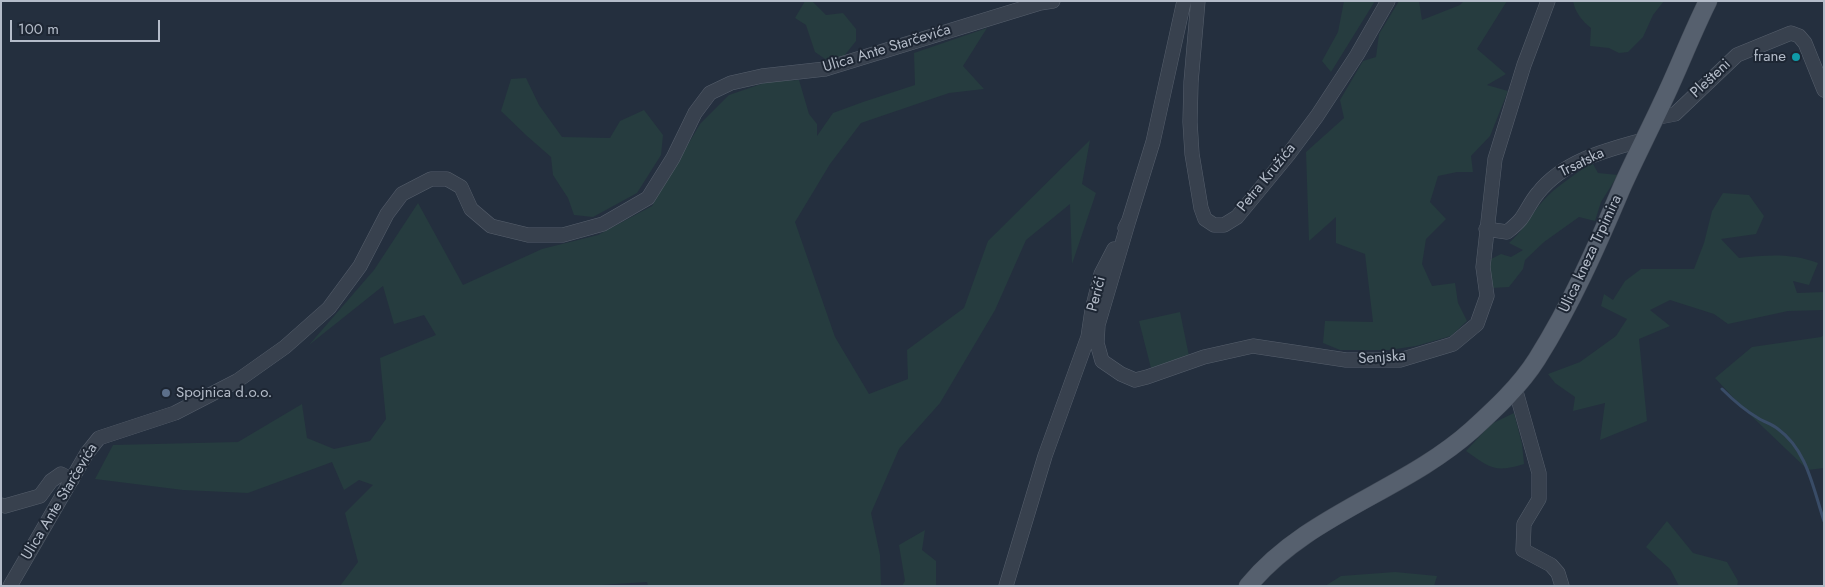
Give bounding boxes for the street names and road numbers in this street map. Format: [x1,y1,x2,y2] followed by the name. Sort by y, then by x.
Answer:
[821,21,953,77] street label: Ulica Ante Starčevića
[1687,56,1735,102] street label: Plešteni
[1234,140,1300,216] street label: Petra Kružića
[1557,144,1607,182] street label: Trsatska
[1556,192,1626,316] street label: Ulica kneza Trpimira
[1084,274,1110,314] street label: Perići
[1358,347,1406,369] street label: Senjska
[18,440,102,564] street label: Ulica Ante Starčevića

